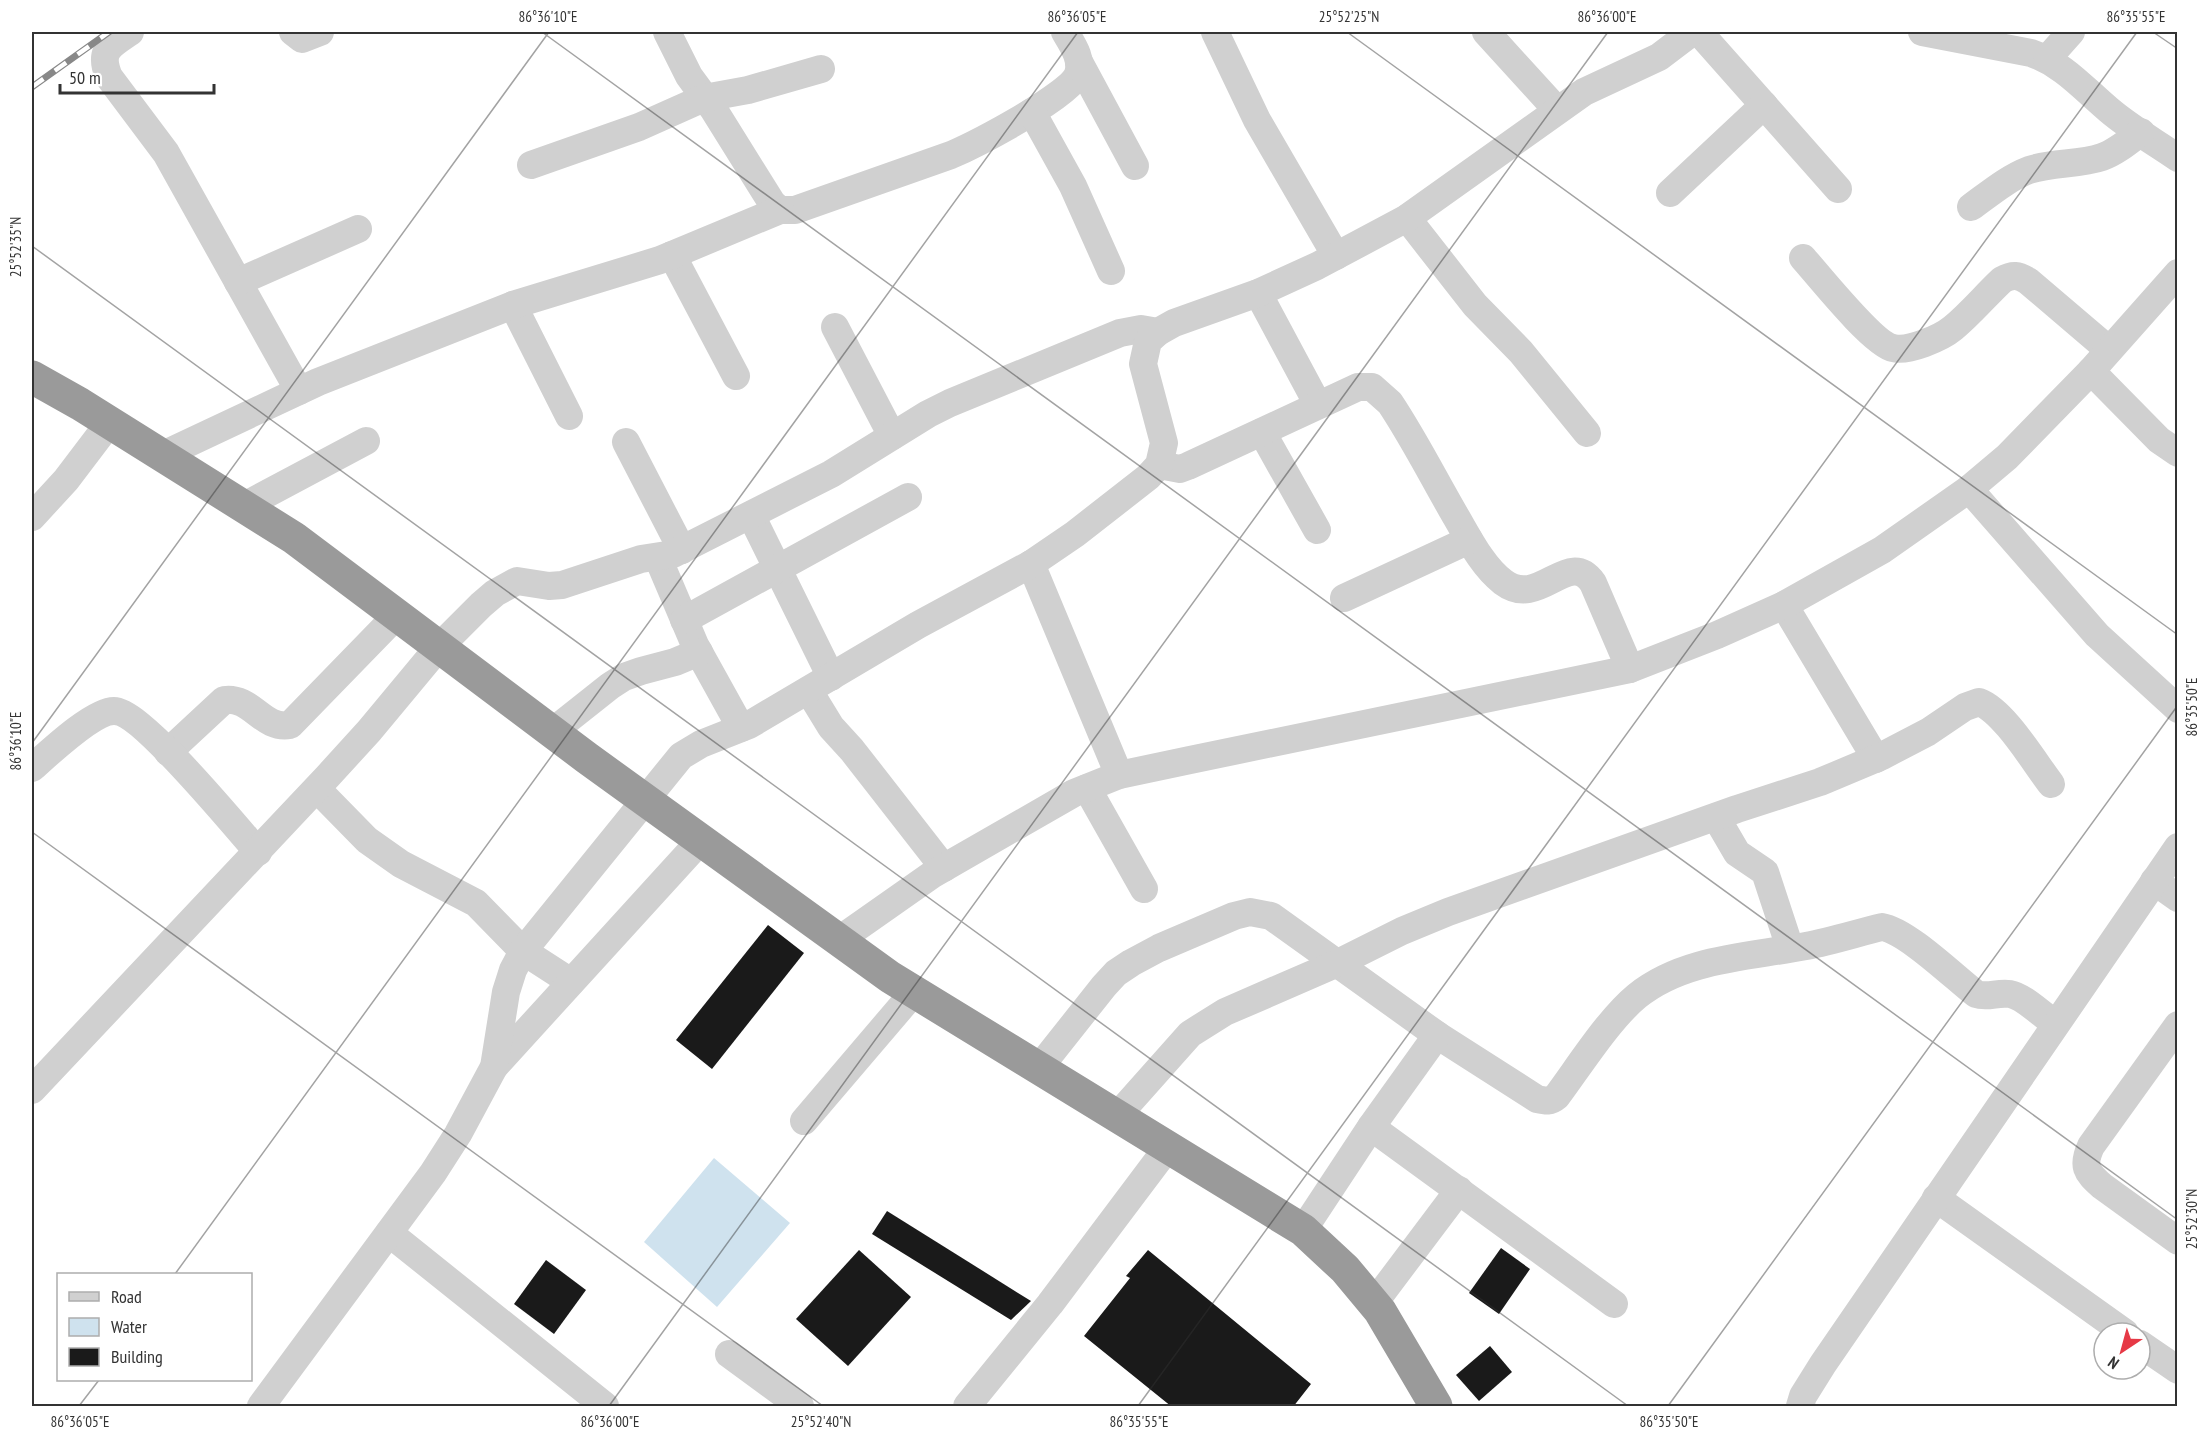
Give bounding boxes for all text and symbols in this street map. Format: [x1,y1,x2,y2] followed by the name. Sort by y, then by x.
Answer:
[518,7,578,26] text: 86°36'10"E
[1047,7,1107,26] text: 86°36'05"E
[1319,7,1379,26] text: 25°52'25"N
[1577,7,1637,26] text: 86°36'00"E
[2106,7,2166,26] text: 86°35'55"E
[60,57,214,95] scale bar
[69,66,101,89] text: 50 m
[6,217,25,277] text: 25°52'35"N
[2182,677,2201,737] text: 86°35'50"E
[6,711,25,771] text: 86°36'10"E
[2182,1189,2201,1249] text: 25°52'30"N
[57,1273,252,1381] legend
[111,1285,142,1308] text: Road
[111,1315,147,1338] text: Water
[2092,1321,2152,1381] north arrow
[111,1345,163,1368] text: Building
[2104,1353,2123,1374] text: N
[50,1412,110,1431] text: 86°36'05"E
[580,1412,640,1431] text: 86°36'00"E
[791,1412,851,1431] text: 25°52'40"N
[1109,1412,1169,1431] text: 86°35'55"E
[1639,1412,1699,1431] text: 86°35'50"E

